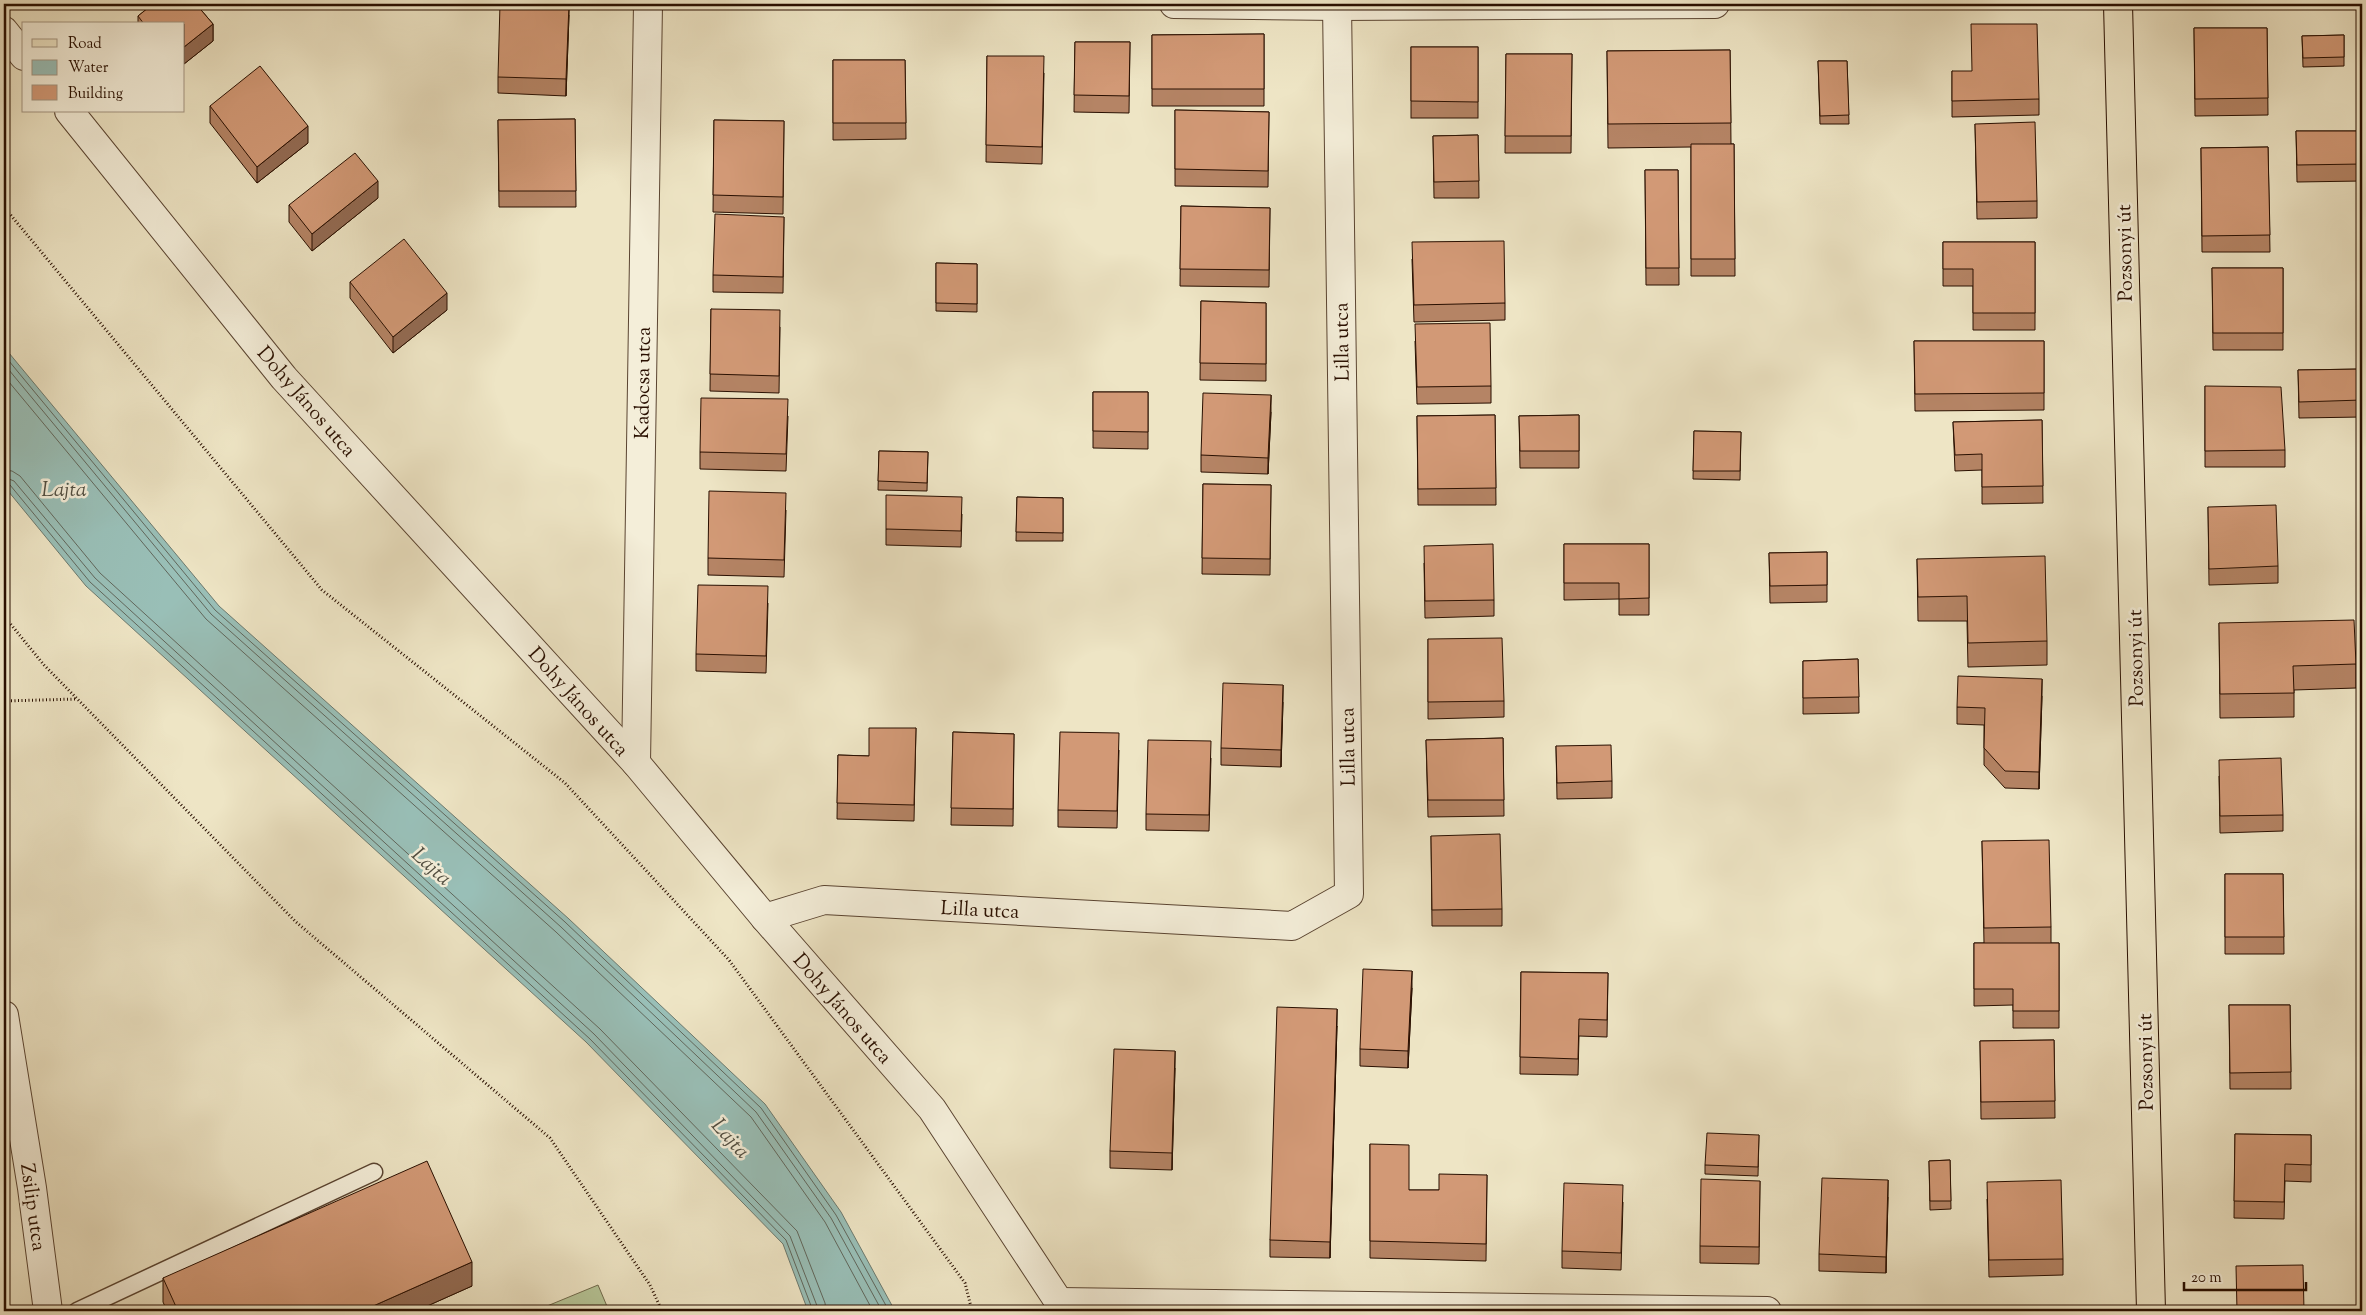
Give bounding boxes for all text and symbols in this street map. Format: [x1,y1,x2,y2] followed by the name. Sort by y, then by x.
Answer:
[22,22,185,112] legend
[68,34,102,55] text: Road
[68,58,109,79] text: Water
[68,84,123,105] text: Building
[2111,204,2142,302] street label: Pozsonyi út
[1328,302,1359,382] street label: Lilla utca
[629,327,660,440] street label: Kadocsa utca
[249,341,362,465] street label: Dohy János utca
[41,476,87,506] water label: Lajta
[2122,609,2153,707] street label: Pozsonyi út
[520,641,634,764] street label: Dohy János utca
[1334,707,1365,787] street label: Lilla utca
[404,841,458,894] water label: Lajta
[940,895,1020,928] street label: Lilla utca
[785,948,898,1072] street label: Dohy János utca
[2132,1013,2163,1111] street label: Pozsonyi út
[703,1112,756,1166] water label: Lajta
[11,1162,52,1253] street label: Zsilip utca
[2184,1260,2306,1292] scale bar
[2191,1268,2222,1289] text: 20 m

